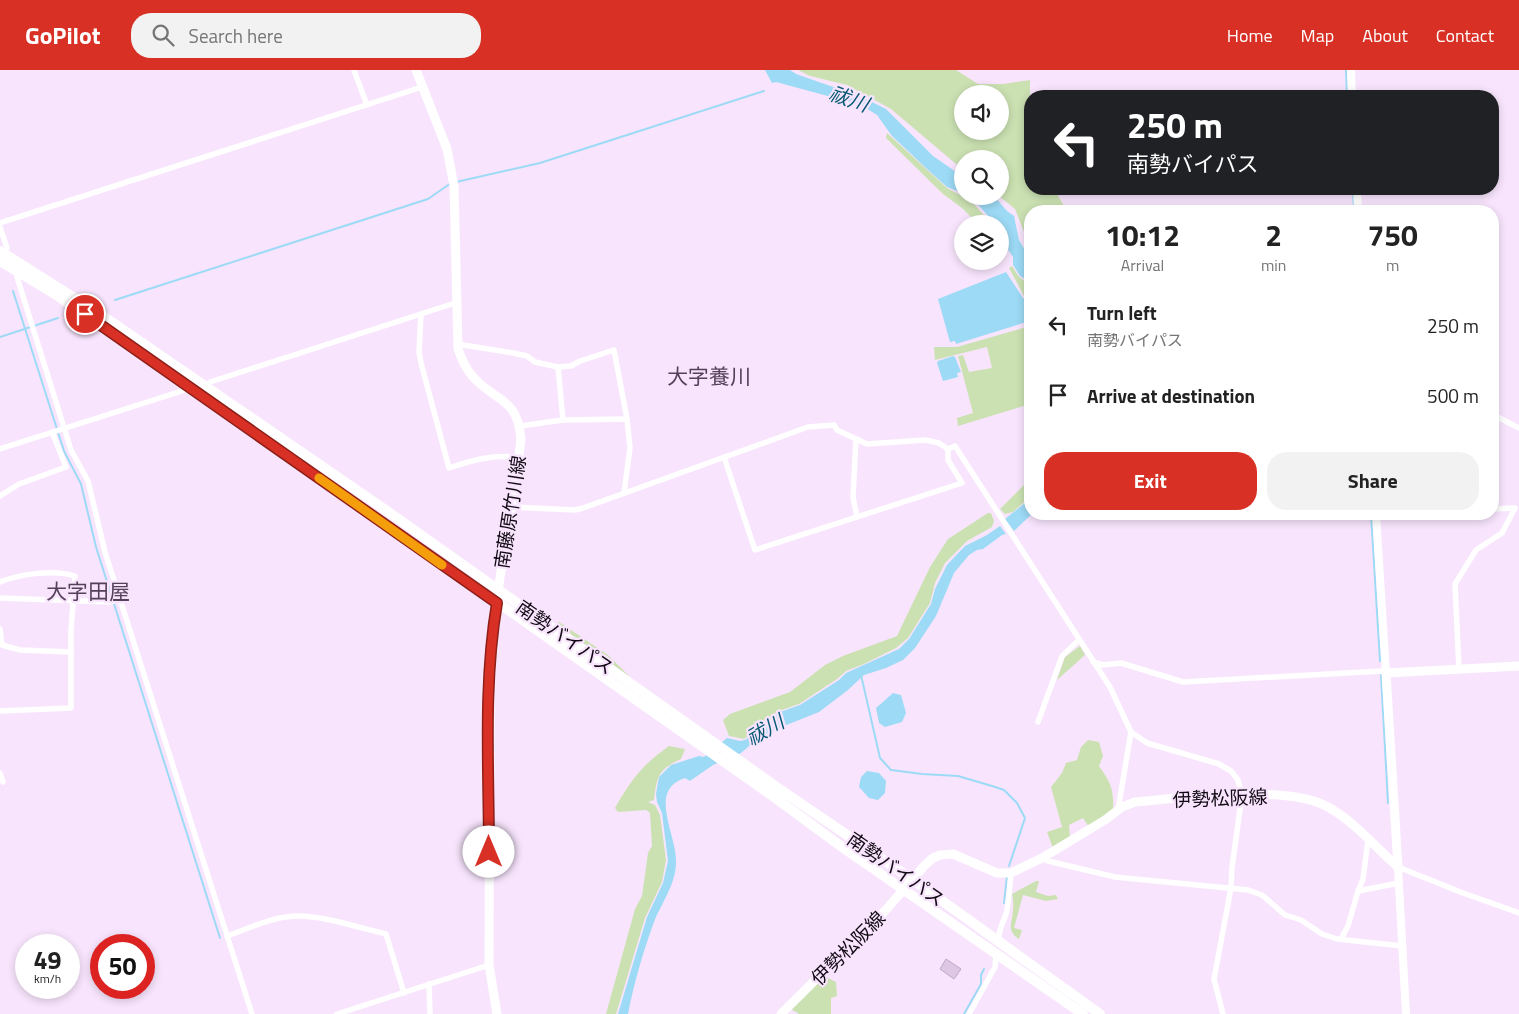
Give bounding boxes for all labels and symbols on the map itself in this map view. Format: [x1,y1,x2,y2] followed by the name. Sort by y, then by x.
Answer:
[825,77,875,120] water label: 祓川
[64,293,106,335] pin
[667,360,751,392] district label: 大字養川
[486,453,533,570] street label: 南藤原竹川線
[46,575,130,607] district label: 大字田屋
[510,592,620,681] street label: 南勢バイパス
[740,705,792,753] water label: 祓川
[1172,781,1268,814] street label: 伊勢松阪線
[841,824,951,913] street label: 南勢バイパス
[462,825,514,877] position arrow
[804,904,891,991] street label: 伊勢松阪線
[90,934,155,999] speed limit sign: 50

